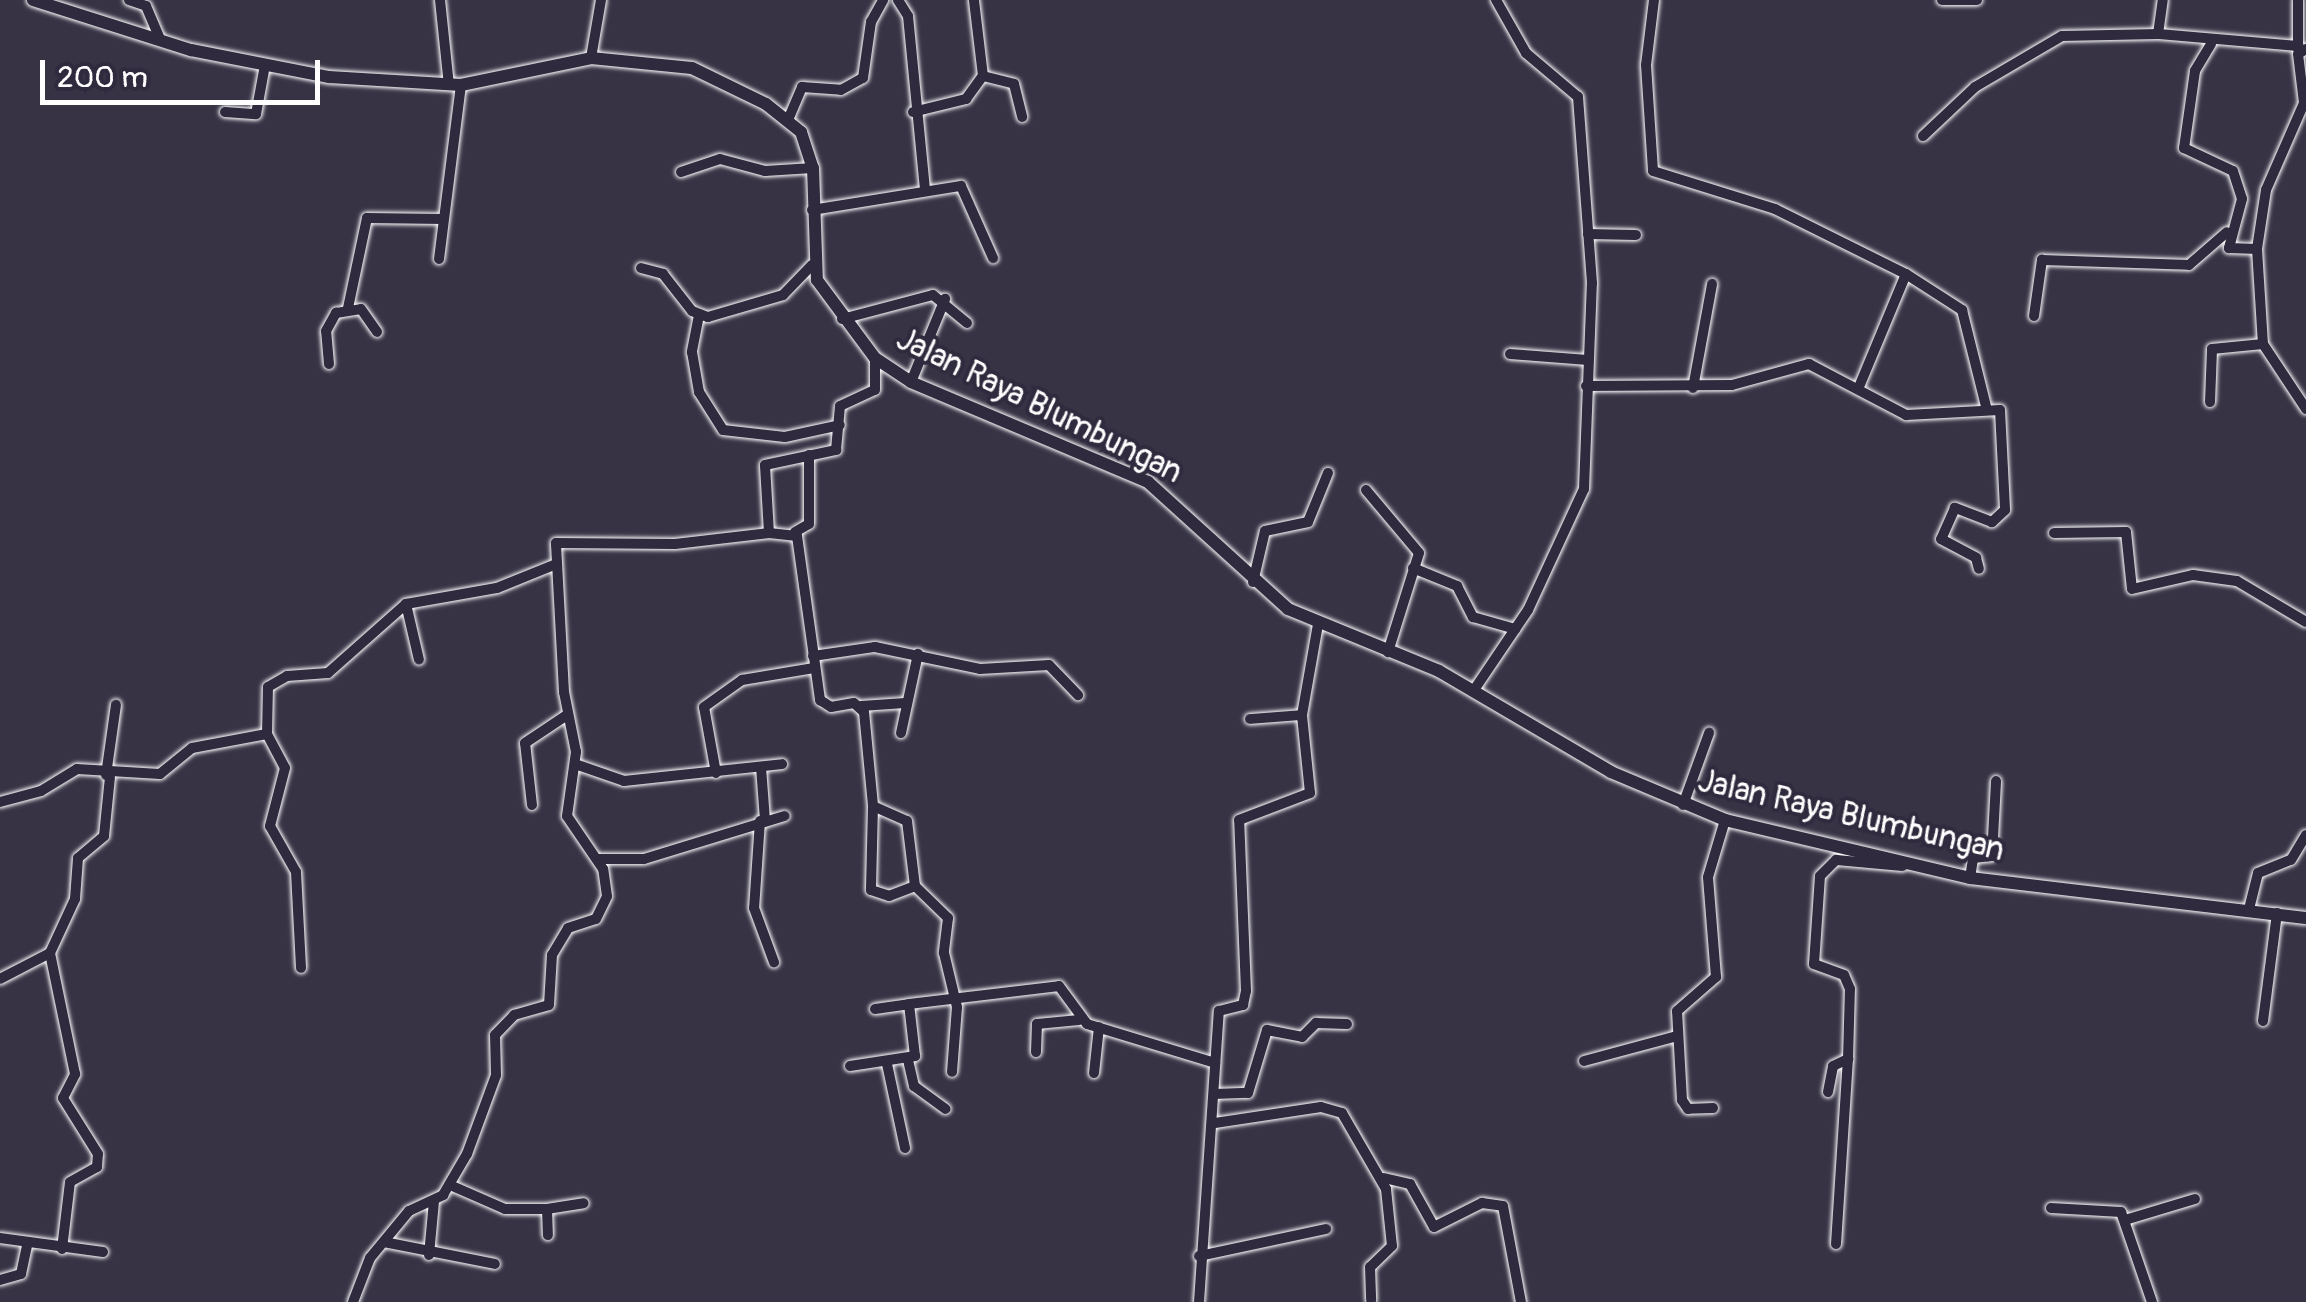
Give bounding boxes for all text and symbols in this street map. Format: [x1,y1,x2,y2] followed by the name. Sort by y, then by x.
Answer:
[45,40,325,102] scale bar
[57,59,148,96] text: 200 m
[890,320,1188,492] street label: Jalan Raya Blumbungan
[1694,762,2008,870] street label: Jalan Raya Blumbungan

